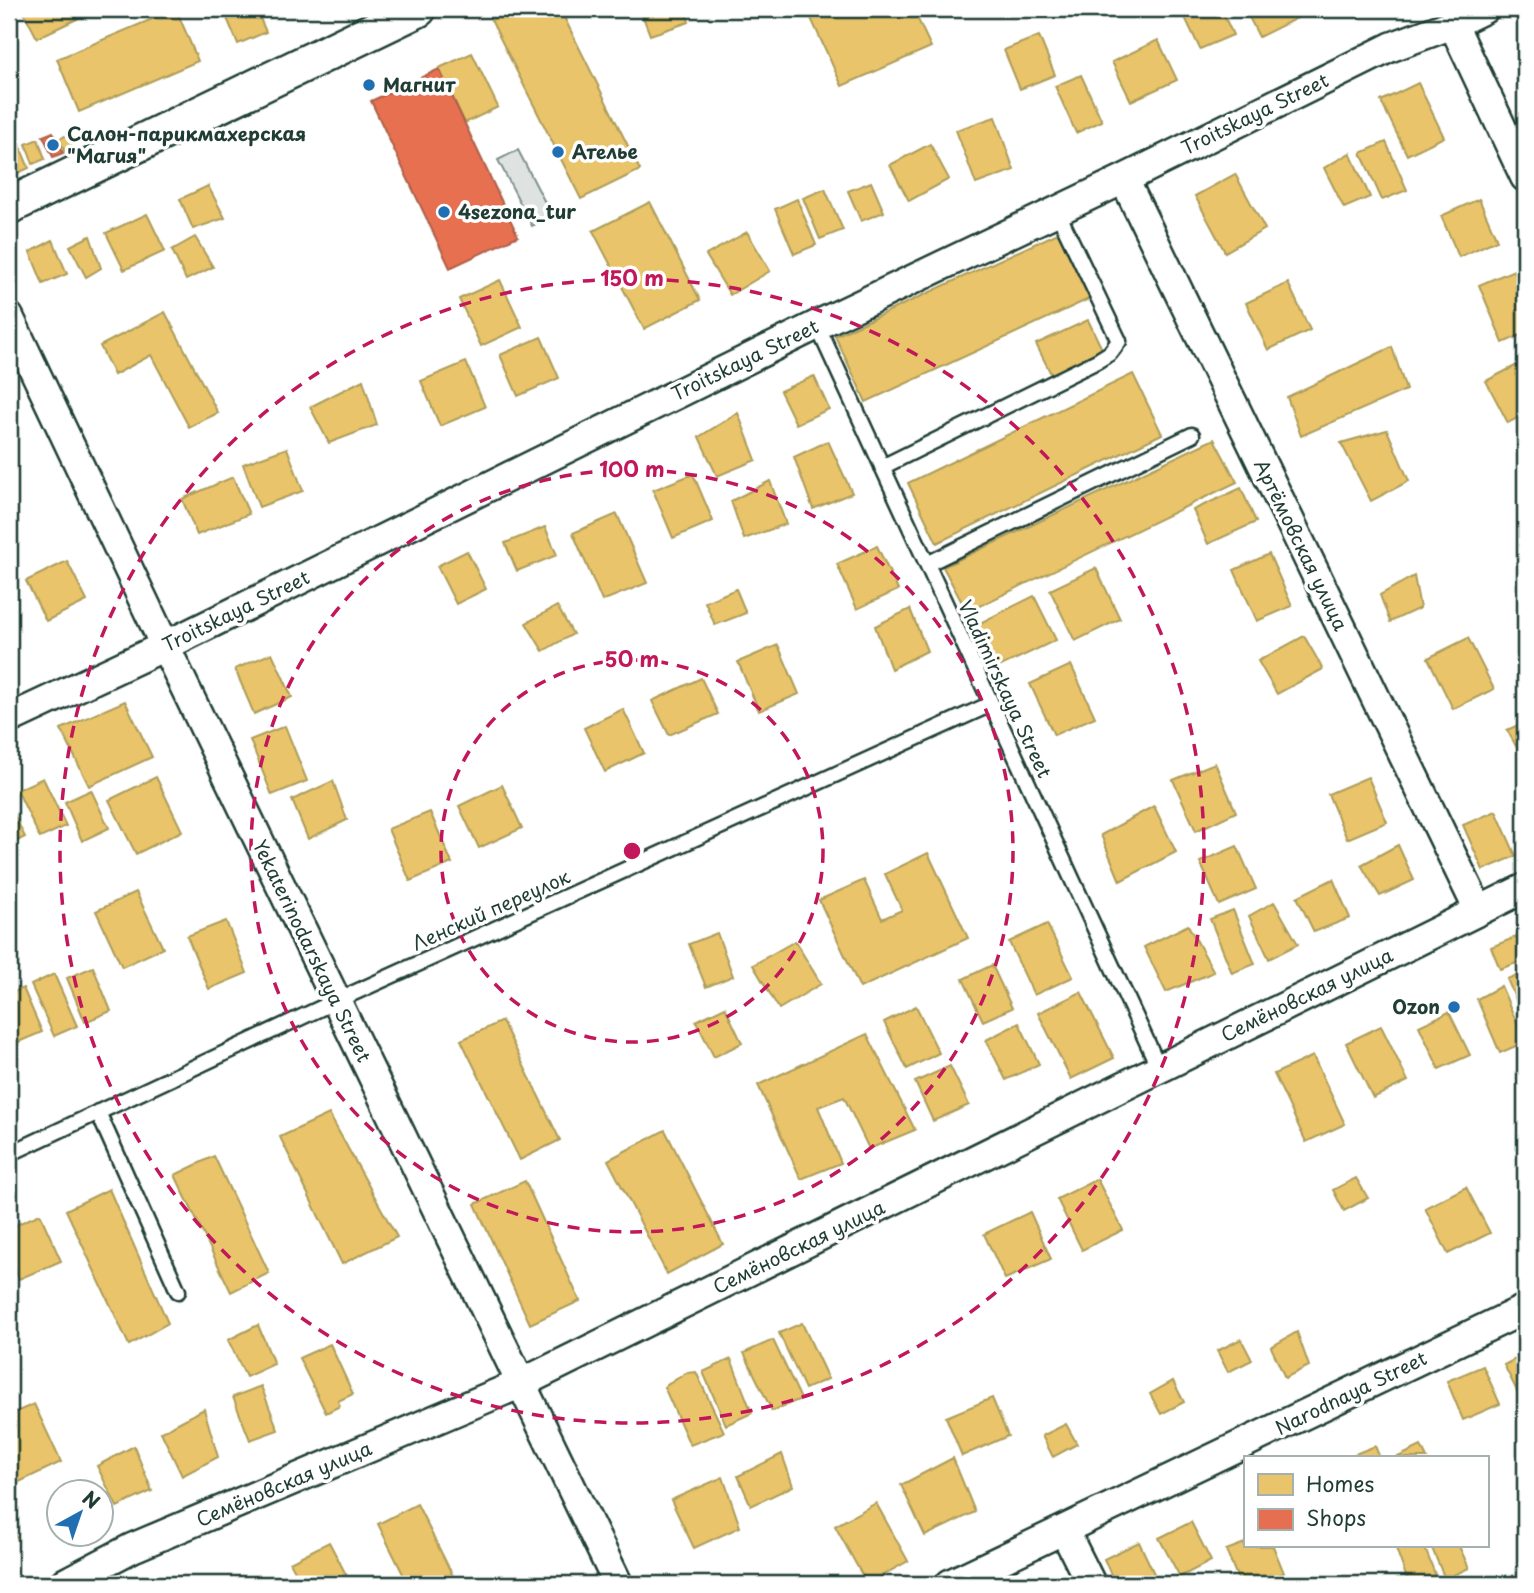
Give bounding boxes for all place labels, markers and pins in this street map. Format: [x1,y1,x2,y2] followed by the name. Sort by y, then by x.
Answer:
[383,70,456,98] place label: Магнит
[361,77,377,93] marker: Магнит
[67,119,306,169] place label: Салон-парикмахерская "Магия"
[45,137,61,153] marker: Салон-парикмахерская "Магия"
[572,137,638,165] place label: Ателье
[550,144,566,160] marker: Ателье
[458,197,576,225] place label: 4sezona_tur
[436,204,452,220] marker: 4sezona_tur
[620,839,644,863] centre of rings
[1392,992,1440,1020] place label: Ozon
[1446,999,1462,1015] marker: Ozon

